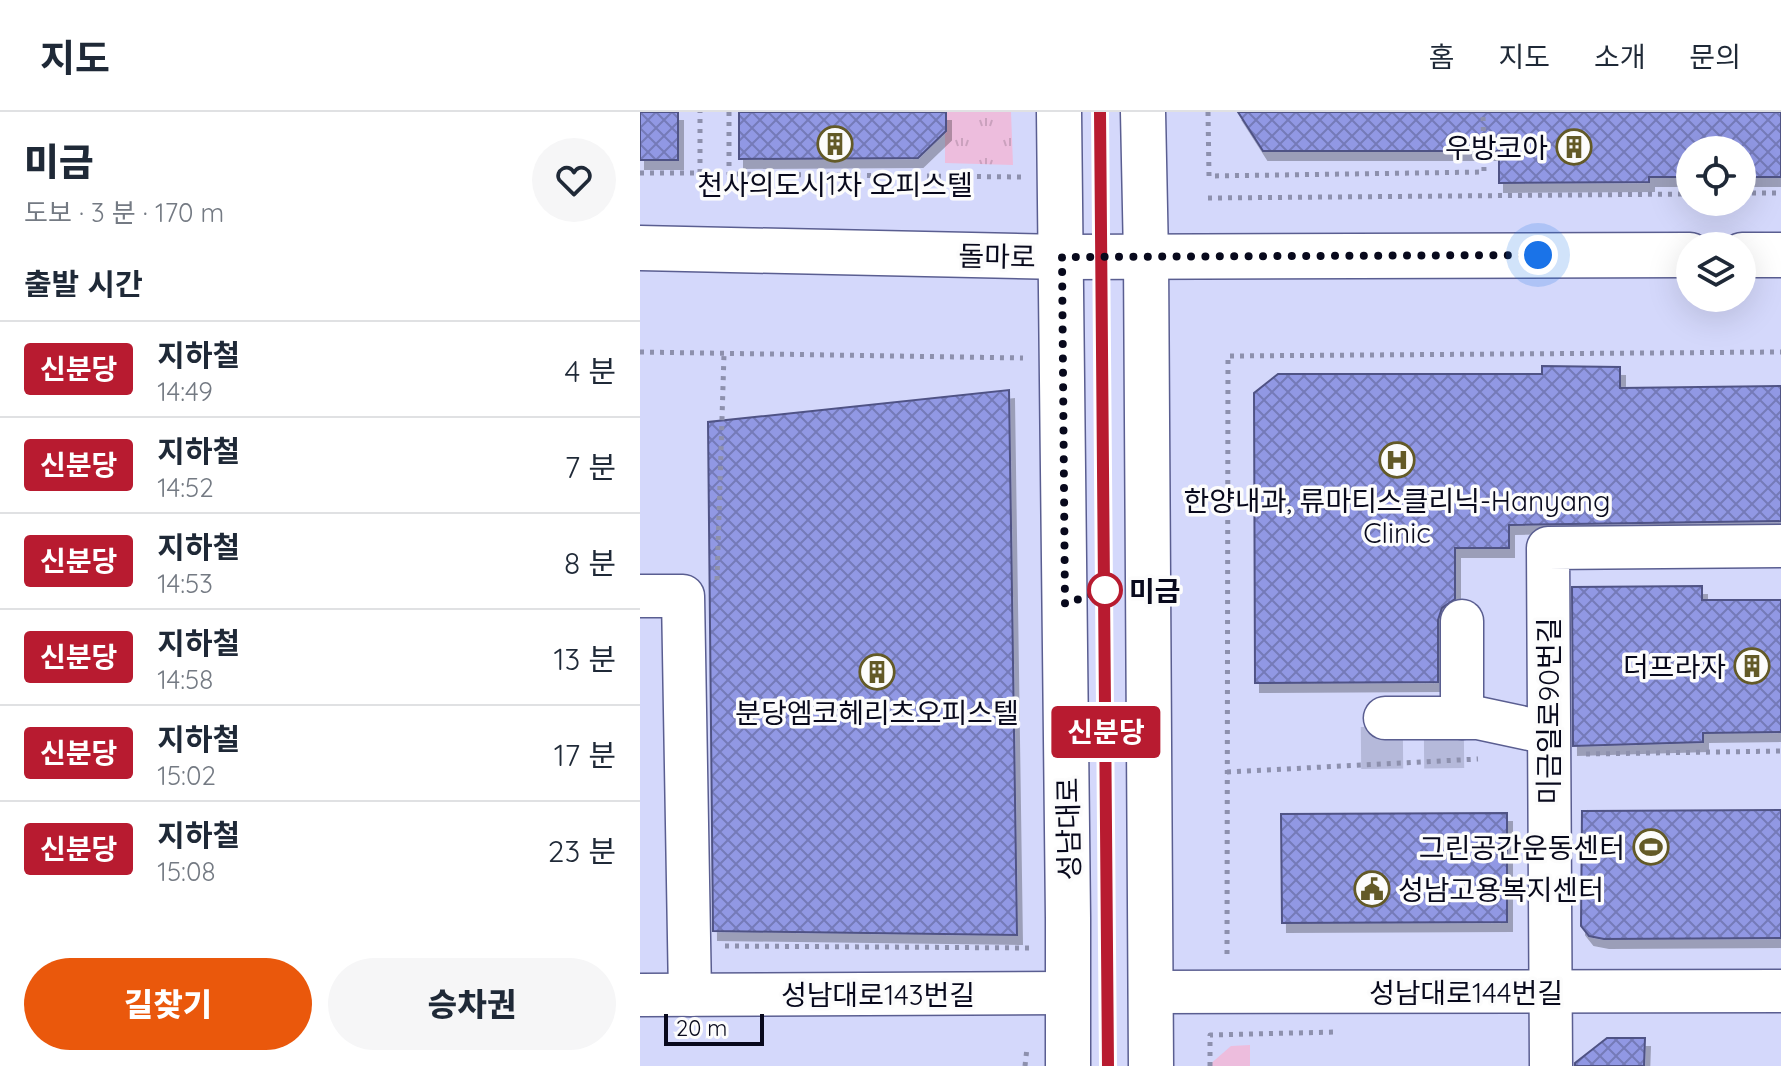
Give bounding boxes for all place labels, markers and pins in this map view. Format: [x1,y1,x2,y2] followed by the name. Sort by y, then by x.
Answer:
[816,125,854,163] building icon: 천사의도시1차 오피스텔
[1555,128,1593,166] building icon: 우방코아
[1445,130,1548,165] place label: 우방코아
[697,167,973,202] place label: 천사의도시1차 오피스텔
[1378,441,1416,479] hospital icon: 한양내과, 류마티스클리닉-Hanyang Clinic
[1183,483,1611,550] place label: 한양내과, 류마티스클리닉-Hanyang Clinic
[1088,573,1122,607] marker: 미금
[1129,573,1181,608] place label: 미금
[1733,647,1771,685] building icon: 더프라자
[1623,649,1726,684] place label: 더프라자
[858,653,896,691] building icon: 분당엠코헤리츠오피스텔
[735,695,1019,730] place label: 분당엠코헤리츠오피스텔
[1632,828,1670,866] sports icon: 그린공간운동센터
[1419,830,1625,865] place label: 그린공간운동센터
[1353,870,1391,908] public building icon: 성남고용복지센터
[1398,872,1604,907] place label: 성남고용복지센터

